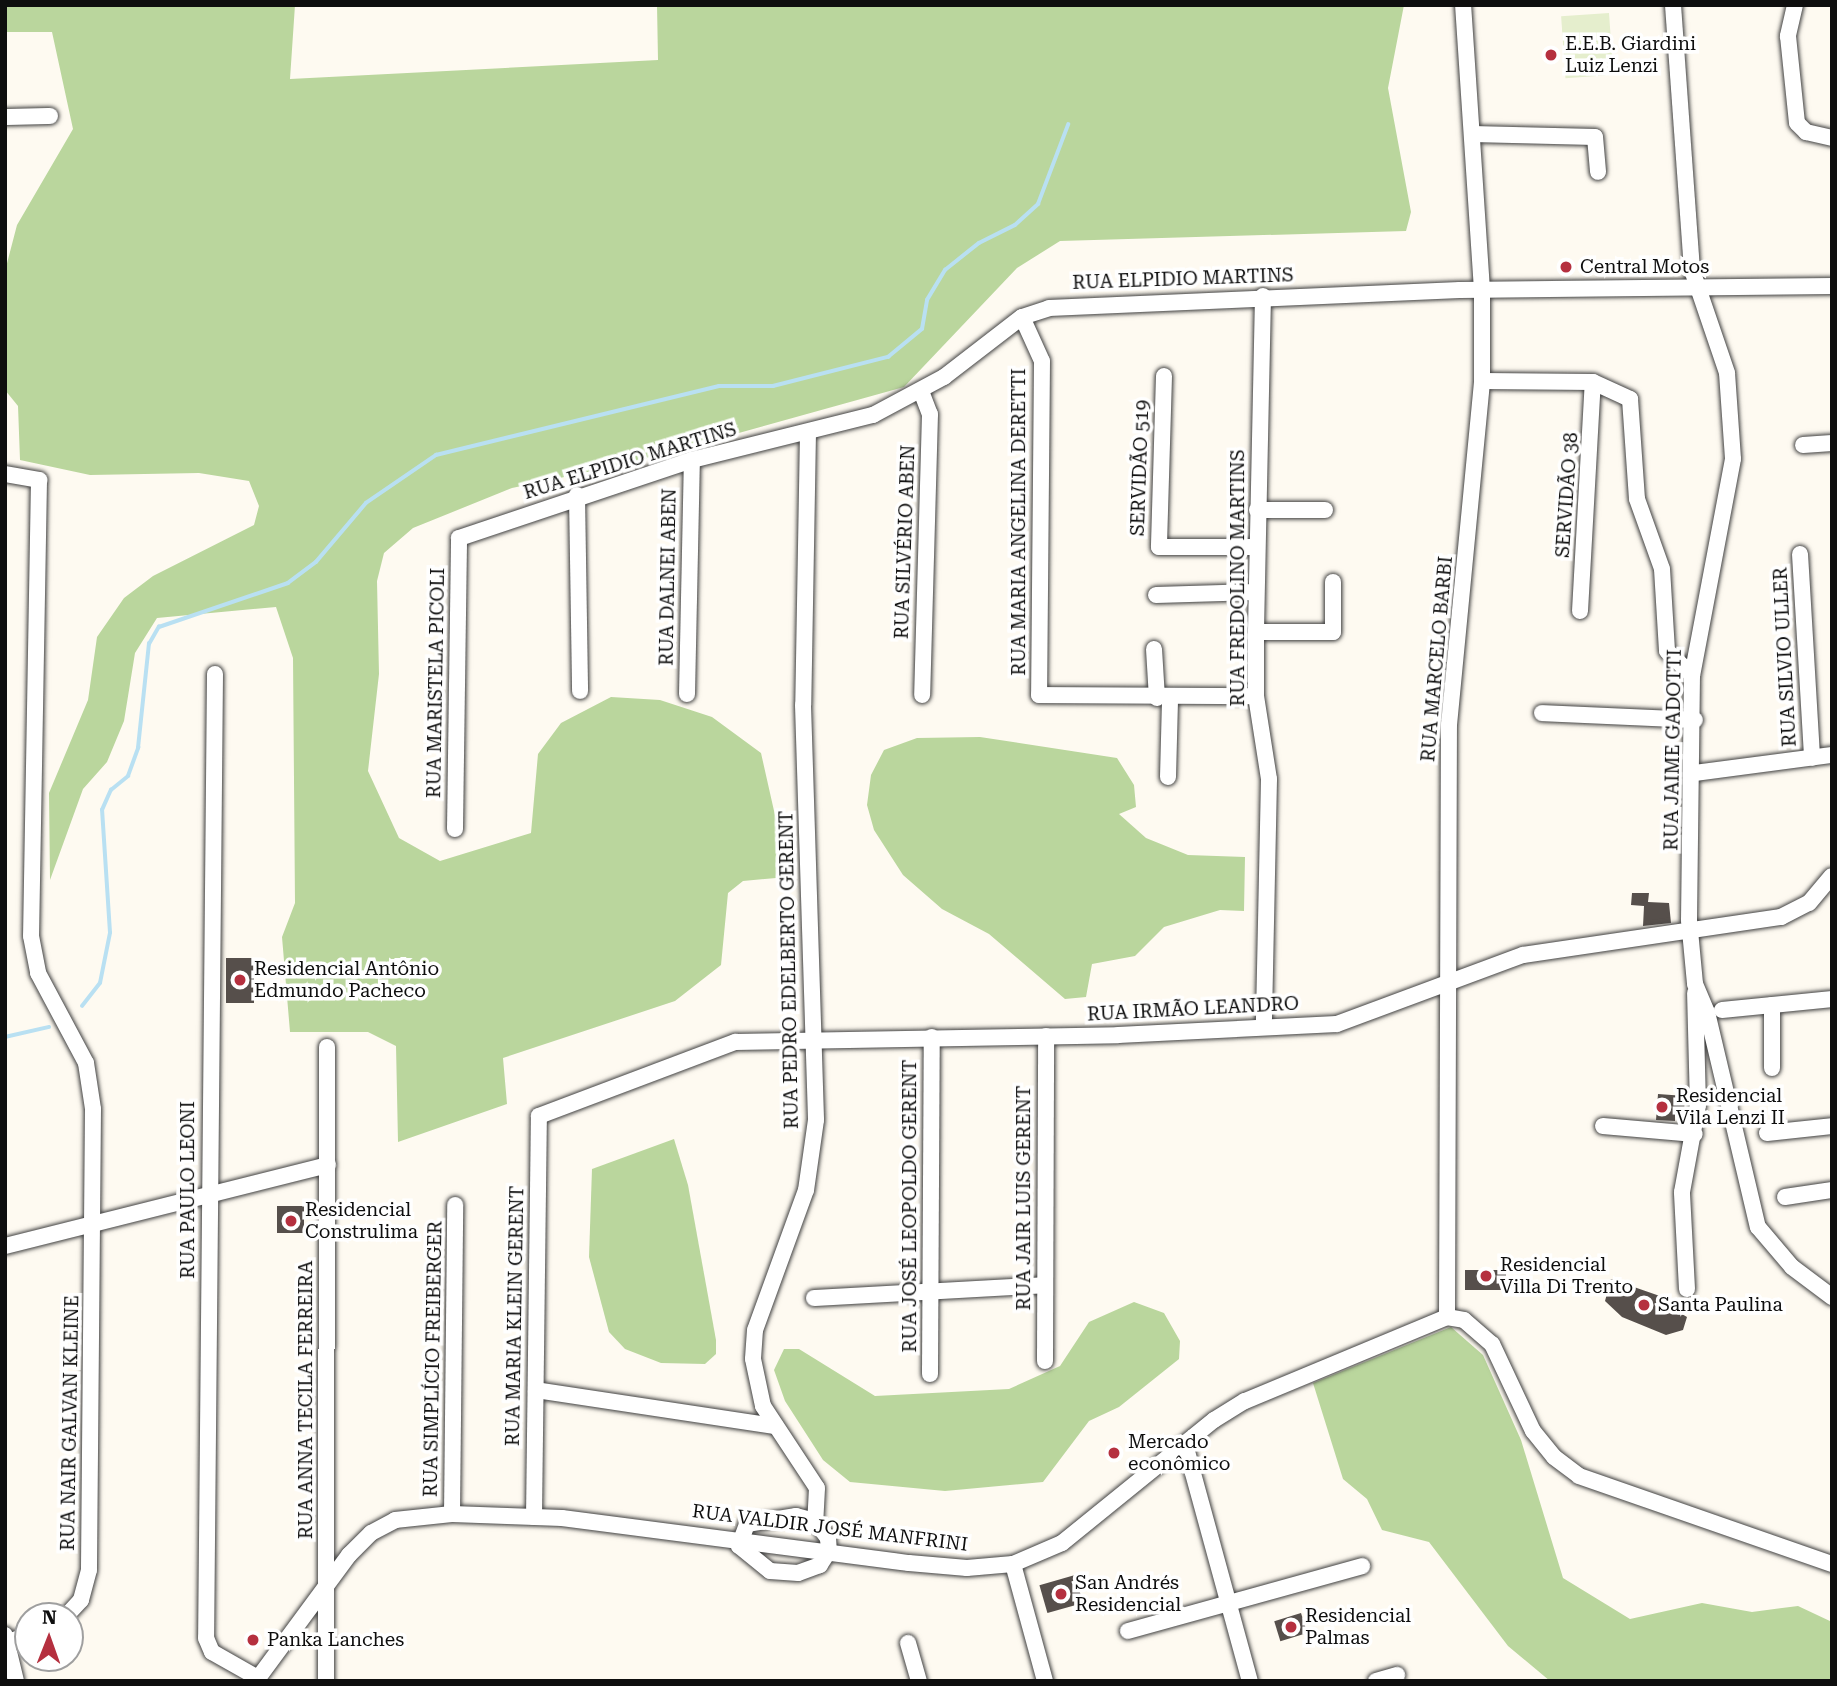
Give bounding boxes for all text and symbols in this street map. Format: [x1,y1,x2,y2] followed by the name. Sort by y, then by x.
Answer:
[1565,33,1696,77] place label: E.E.B. Giardini Luiz Lenzi
[1543,47,1559,63] marker: E.E.B. Giardini Luiz Lenzi
[1580,256,1709,278] place label: Central Motos
[1558,259,1574,275] marker: Central Motos
[1072,264,1294,294] street label: RUA ELPIDIO MARTINS
[1008,368,1030,676] street label: RUA MARIA ANGELINA DERETTI
[1126,399,1154,537] street label: SERVIDÃO 519
[521,418,739,504] street label: RUA ELPIDIO MARTINS
[1551,431,1583,559] street label: SERVIDÃO 38
[890,444,920,640] street label: RUA SILVÉRIO ABEN
[1227,449,1249,707] street label: RUA FREDOLINO MARTINS
[655,488,681,666] street label: RUA DALNEI ABEN
[1417,555,1457,763] street label: RUA MARCELO BARBI
[1769,567,1801,747] street label: RUA SILVIO ULLER
[423,568,449,798] street label: RUA MARISTELA PICOLI
[1660,649,1686,851] street label: RUA JAIME GADOTTI
[775,811,803,1129] street label: RUA PEDRO EDELBERTO GERENT
[254,958,439,1002] place label: Residencial Antônio Edmundo Pacheco
[232,972,248,988] marker: Residencial Antônio Edmundo Pacheco
[1087,992,1299,1026] street label: RUA IRMÃO LEANDRO
[899,1059,921,1353] street label: RUA JOSÉ LEOPOLDO GERENT
[1676,1085,1785,1129] place label: Residencial Vila Lenzi II
[1013,1086,1035,1310] street label: RUA JAIR LUIS GERENT
[1654,1099,1670,1115] marker: Residencial Vila Lenzi II
[177,1101,199,1279] street label: RUA PAULO LEONI
[501,1186,529,1446] street label: RUA MARIA KLEIN GERENT
[305,1199,418,1243] place label: Residencial Construlima
[283,1213,299,1229] marker: Residencial Construlima
[419,1221,447,1497] street label: RUA SIMPLÍCIO FREIBERGER
[1500,1254,1633,1298] place label: Residencial Villa Di Trento
[295,1261,317,1539] street label: RUA ANNA TECILA FERREIRA
[1478,1268,1494,1284] marker: Residencial Villa Di Trento
[1658,1294,1783,1316] place label: Santa Paulina
[56,1295,84,1551] street label: RUA NAIR GALVAN KLEINE
[1636,1297,1652,1313] marker: Santa Paulina
[1128,1431,1230,1475] place label: Mercado econômico
[1106,1445,1122,1461] marker: Mercado econômico
[691,1500,969,1556] street label: RUA VALDIR JOSÉ MANFRINI
[1075,1572,1181,1616] place label: San Andrés Residencial
[1053,1586,1069,1602] marker: San Andrés Residencial
[14,1602,84,1672] north arrow
[1305,1605,1411,1649] place label: Residencial Palmas
[42,1606,57,1629] text: N
[1283,1619,1299,1635] marker: Residencial Palmas
[267,1629,404,1651] place label: Panka Lanches
[245,1632,261,1648] marker: Panka Lanches

